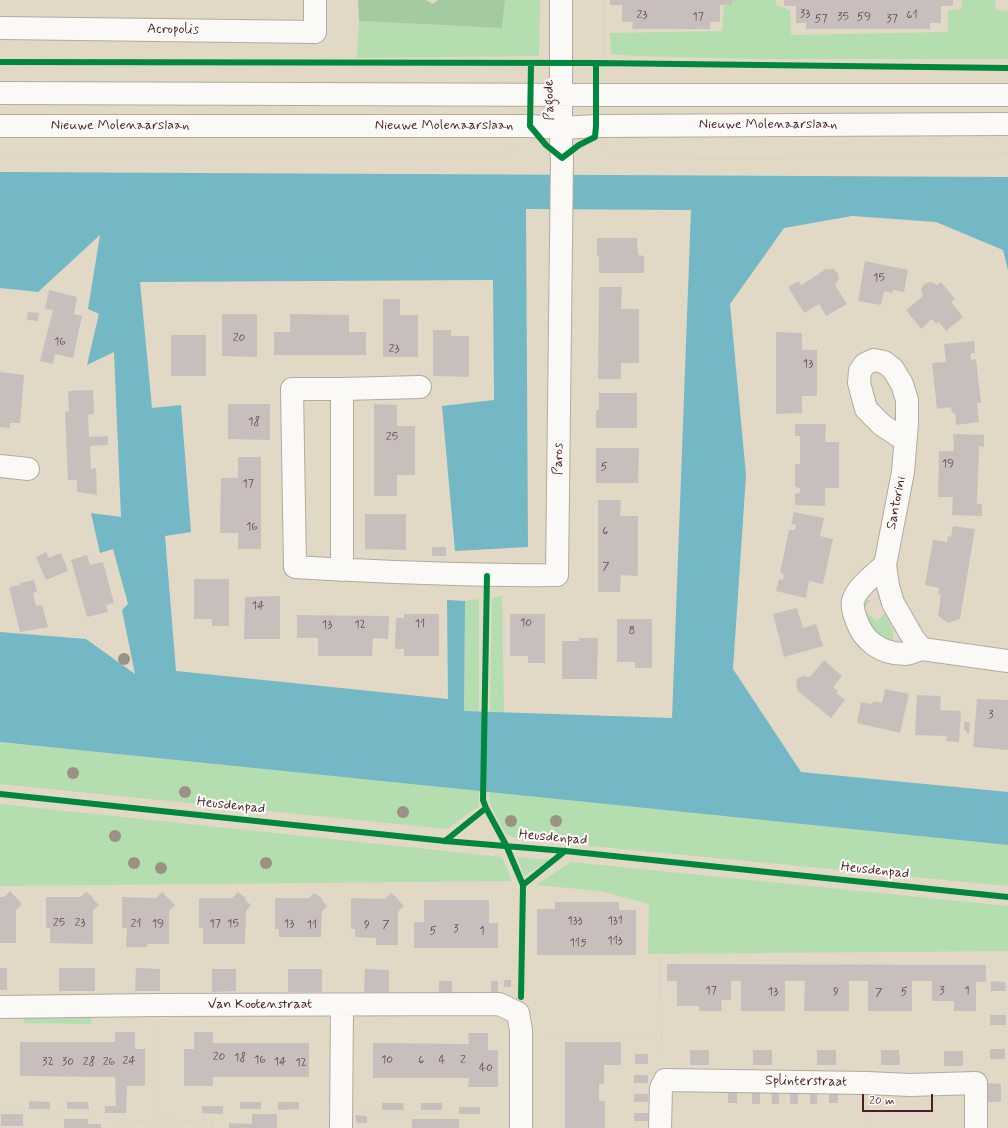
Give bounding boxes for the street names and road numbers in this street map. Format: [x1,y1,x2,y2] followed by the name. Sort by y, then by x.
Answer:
[147,21,199,39] street label: Acropolis
[541,79,559,121] street label: Pagode
[699,117,837,133] street label: Nieuwe Molenaarslaan
[51,118,189,134] street label: Nieuwe Molenaarslaan
[375,118,513,134] street label: Nieuwe Molenaarslaan
[550,443,568,475] street label: Paros
[884,475,910,531] street label: Santorini
[196,794,266,818] street label: Heusdenpad
[518,827,588,849] street label: Heusdenpad
[840,859,910,883] street label: Heusdenpad
[208,997,312,1013] street label: Van Kootenstraat
[765,1073,847,1091] street label: Splinterstraat

